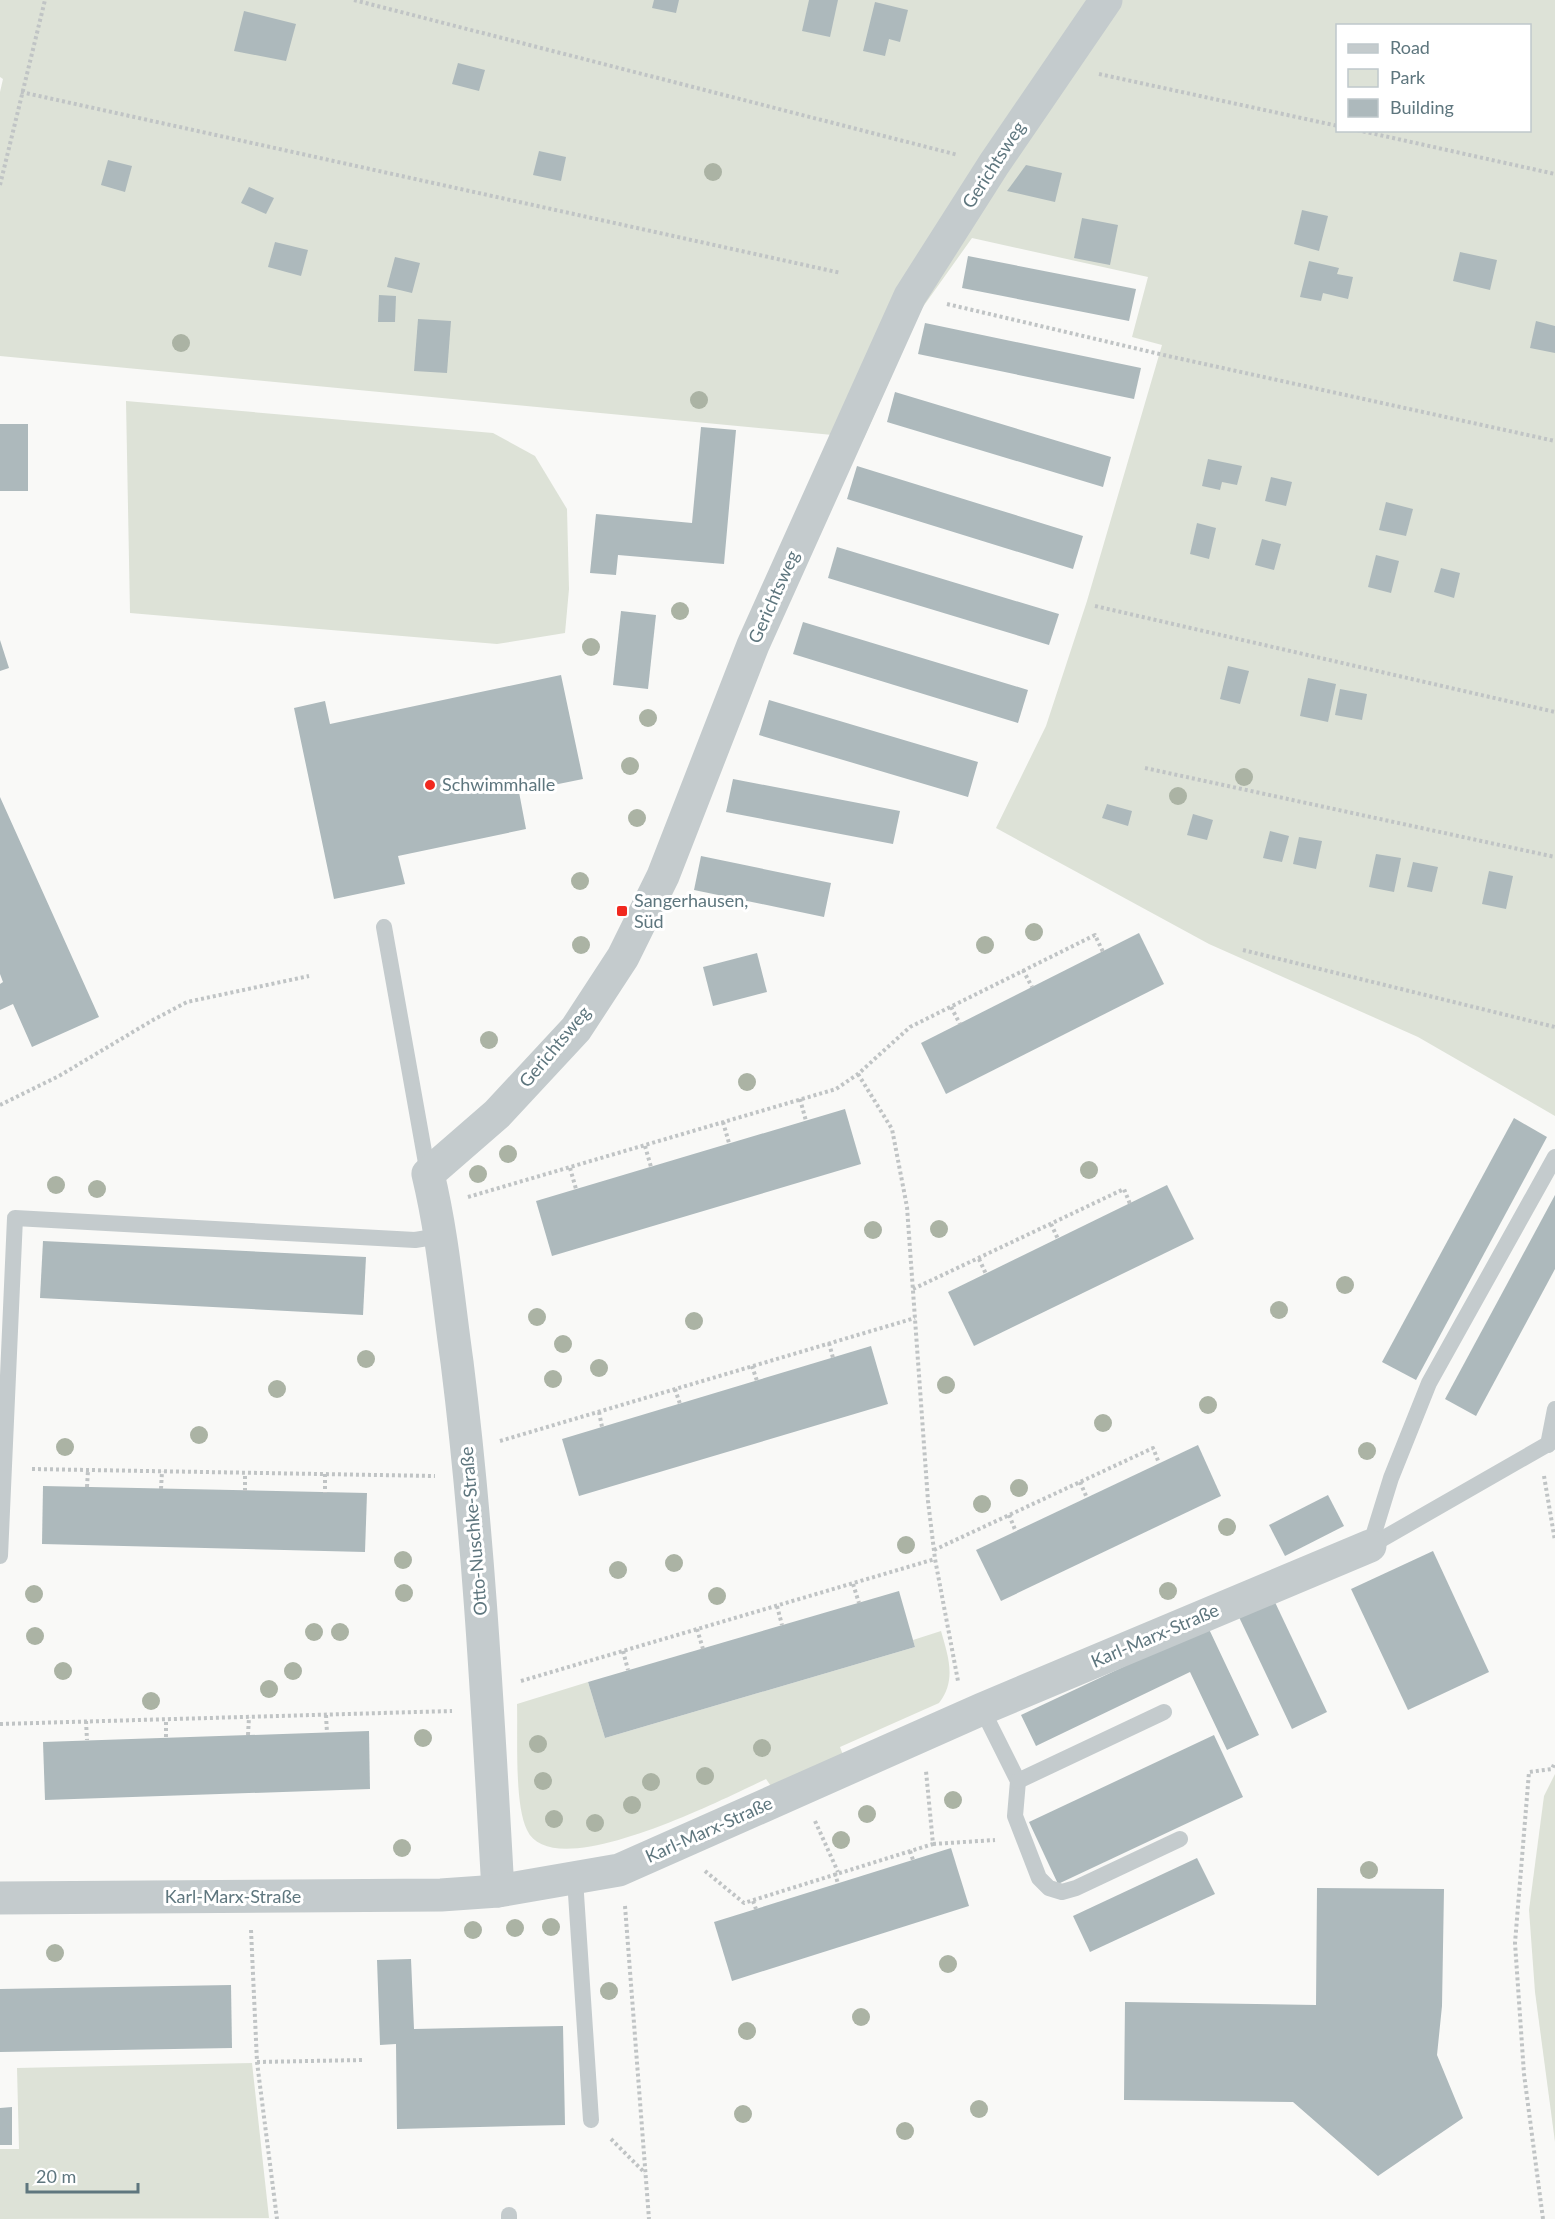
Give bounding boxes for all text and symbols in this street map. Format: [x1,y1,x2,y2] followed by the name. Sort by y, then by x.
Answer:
[1336,24,1531,132] legend
[1390,36,1430,58] text: Road
[1390,66,1426,88] text: Park
[1390,96,1454,118] text: Building
[957,117,1029,212] street label: Gerichtsweg
[743,547,803,646] street label: Gerichtsweg
[442,773,555,795] place label: Schwimmhalle
[423,778,437,792] marker: Schwimmhalle
[634,889,748,932] place label: Sangerhausen, Süd
[615,904,629,918] marker: Sangerhausen, Süd
[514,1001,594,1091] street label: Gerichtsweg
[455,1446,491,1616] street label: Otto-Nuschke-Straße
[1087,1598,1222,1672] street label: Karl-Marx-Straße
[642,1791,776,1867] street label: Karl-Marx-Straße
[165,1885,301,1907] street label: Karl-Marx-Straße
[27,2156,138,2194] scale bar
[36,2165,76,2187] text: 20 m

